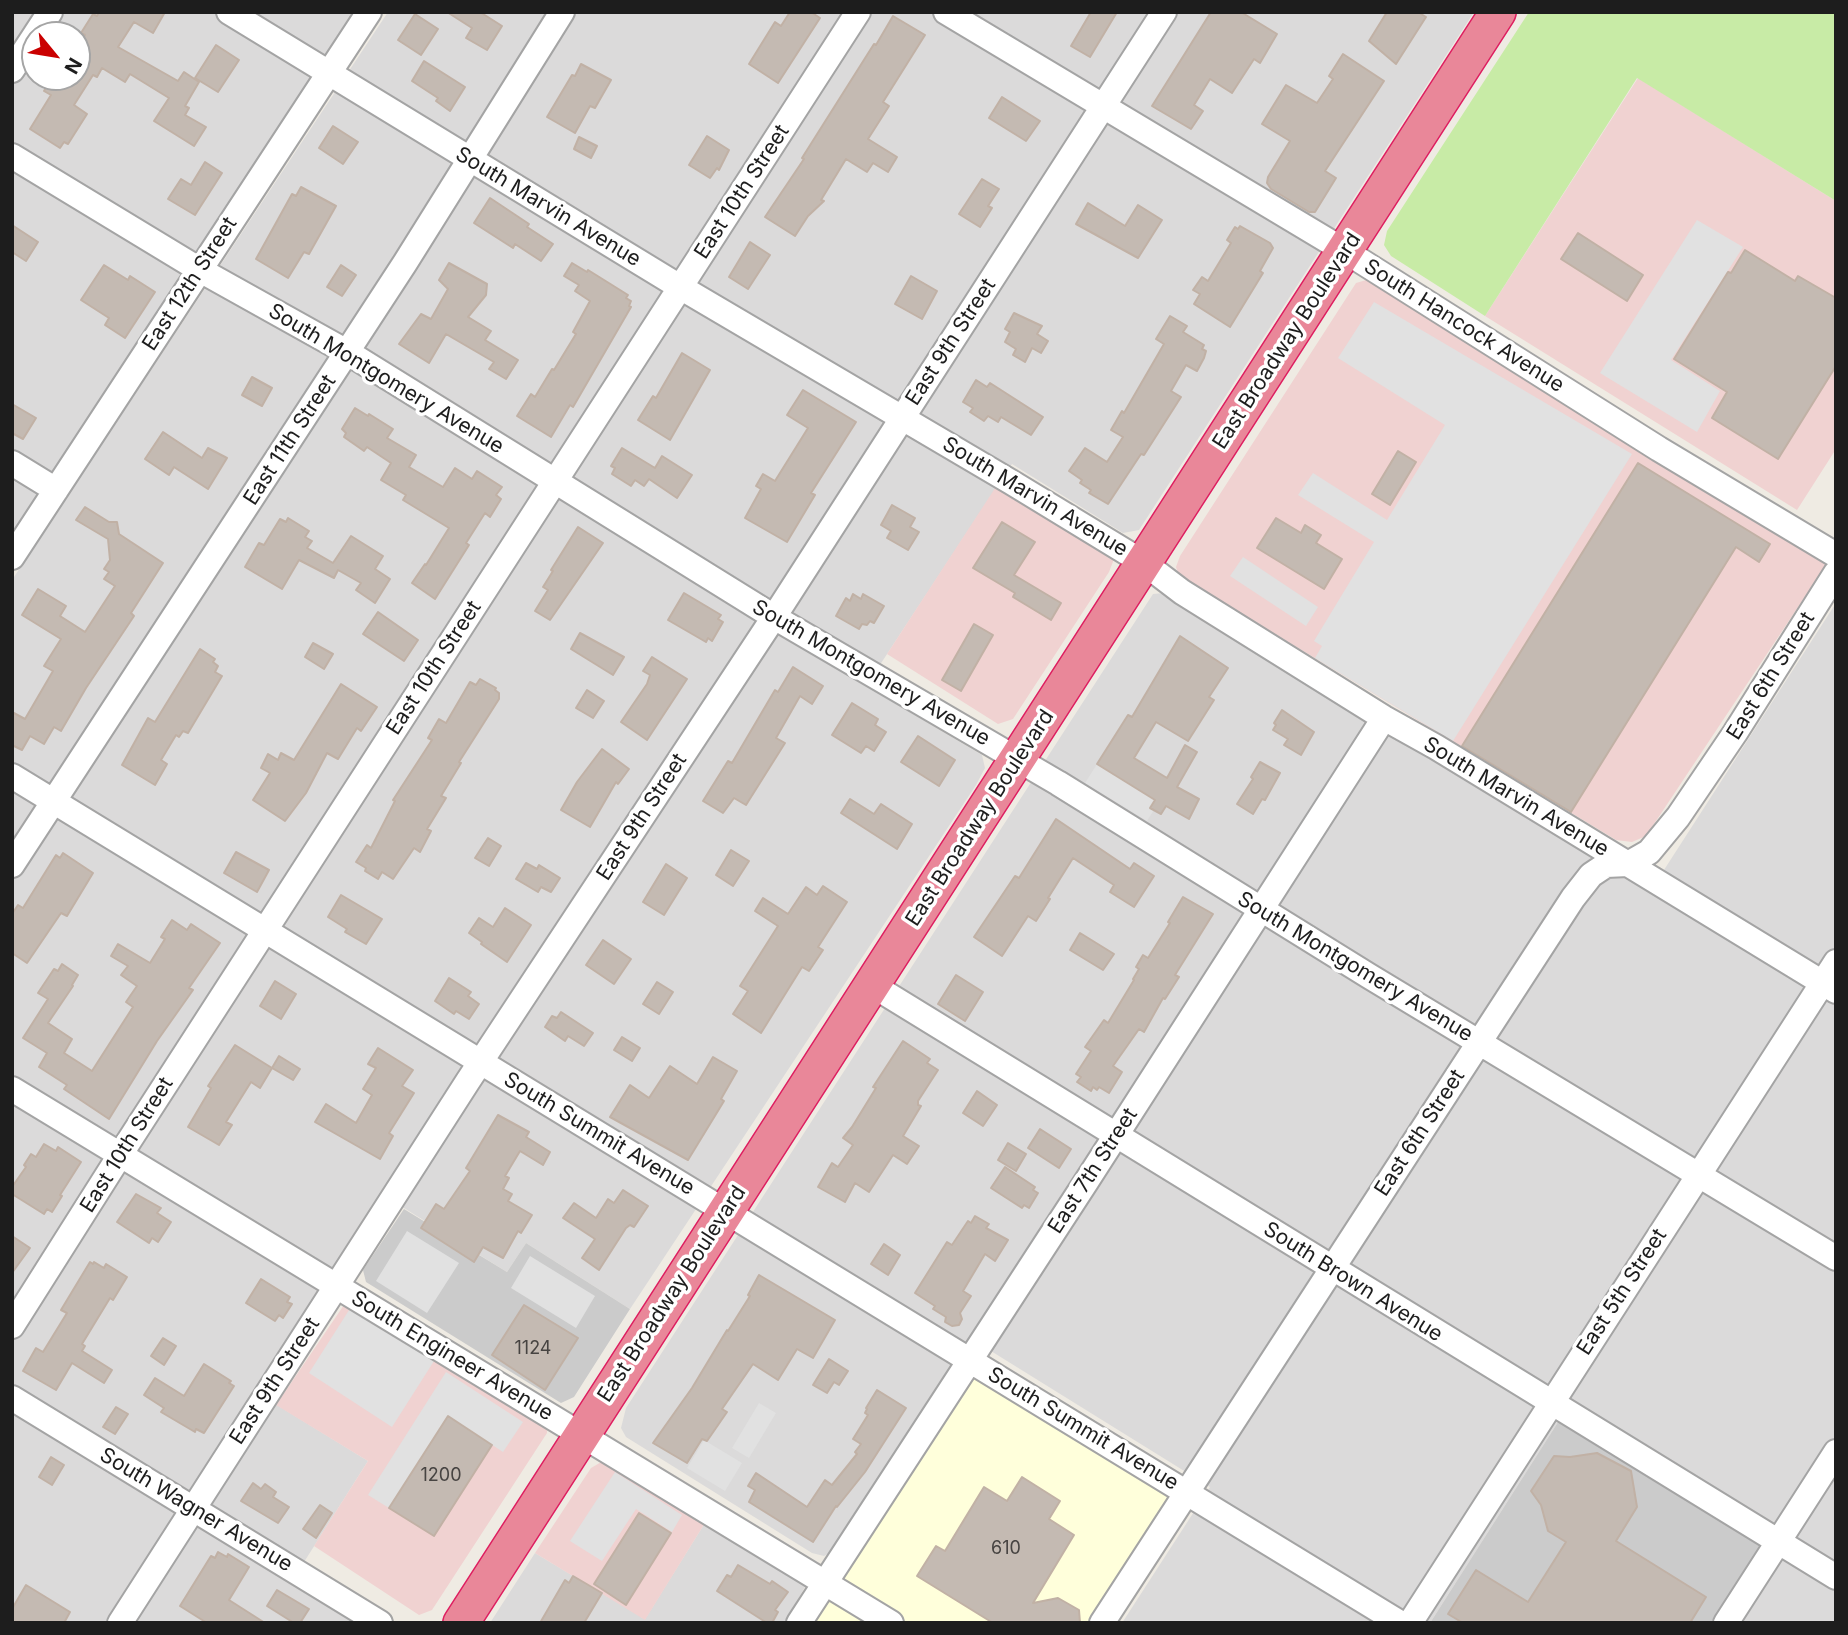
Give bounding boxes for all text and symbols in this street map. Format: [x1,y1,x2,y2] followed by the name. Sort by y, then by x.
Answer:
[21,21,91,91] north arrow
[59,54,86,78] text: N
[689,120,795,264] street label: East 10th Street
[451,142,645,272] street label: South Marvin Avenue
[137,213,243,355] street label: East 12th Street
[1208,228,1366,454] street label: East Broadway Boulevard
[1359,254,1569,398] street label: South Hancock Avenue
[901,274,1001,410] street label: East 9th Street
[264,299,508,459] street label: South Montgomery Avenue
[239,370,341,510] street label: East 11th Street
[938,432,1132,562] street label: South Marvin Avenue
[748,595,994,751] street label: South Montgomery Avenue
[381,596,487,740] street label: East 10th Street
[1722,608,1820,744] street label: East 6th Street
[901,705,1059,931] street label: East Broadway Boulevard
[1419,732,1613,862] street label: South Marvin Avenue
[592,749,692,885] street label: East 9th Street
[1233,887,1477,1047] street label: South Montgomery Avenue
[1370,1065,1470,1201] street label: East 6th Street
[499,1067,699,1201] street label: South Summit Avenue
[75,1073,179,1217] street label: East 10th Street
[1043,1103,1143,1239] street label: East 7th Street
[593,1181,751,1407] street label: East Broadway Boulevard
[1259,1217,1447,1347] street label: South Brown Avenue
[1572,1224,1672,1360] street label: East 5th Street
[346,1286,558,1426] street label: South Engineer Avenue
[225,1313,325,1449] street label: East 9th Street
[515,1338,551,1360] house number: 1124
[983,1362,1183,1496] street label: South Summit Avenue
[95,1442,297,1578] street label: South Wagner Avenue
[420,1465,462,1487] house number: 1200
[991,1538,1021,1560] house number: 610

